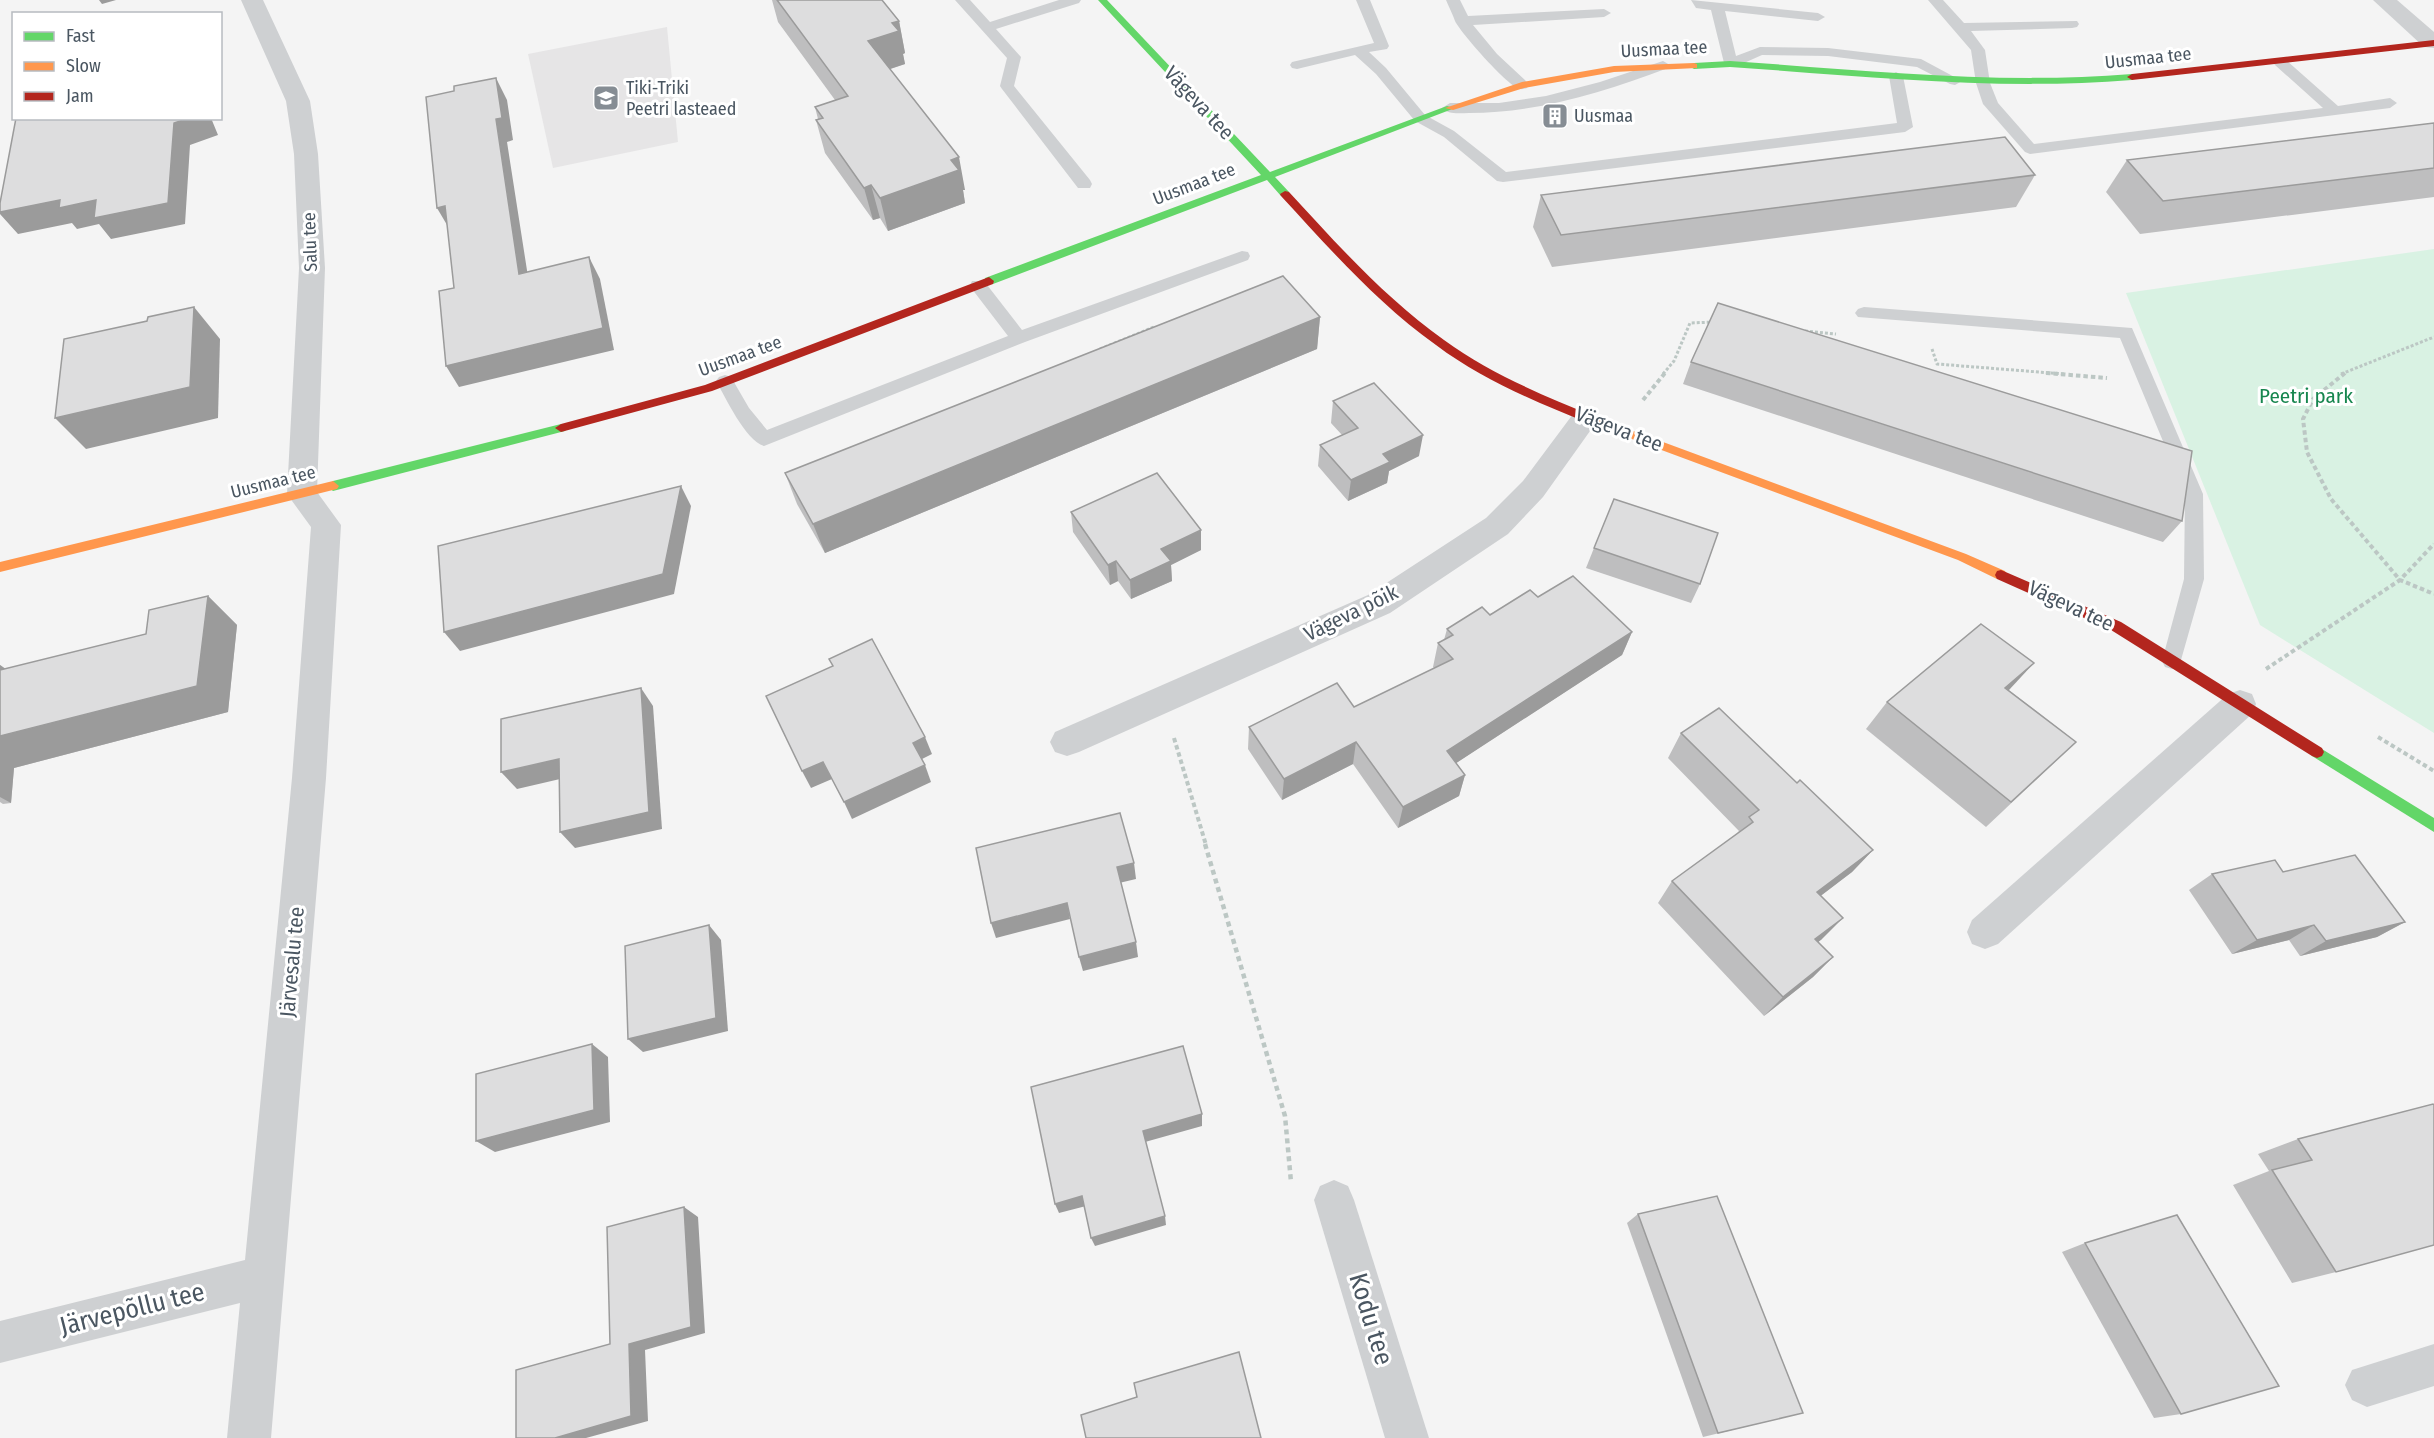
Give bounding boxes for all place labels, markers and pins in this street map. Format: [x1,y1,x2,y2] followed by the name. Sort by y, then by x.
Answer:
[626,77,736,120] place label: Tiki-Triki Peetri lasteaed
[591,83,621,113] school or university icon: Tiki-Triki Peetri lasteaed
[1540,101,1570,131] building icon: Uusmaa
[1574,105,1633,127] place label: Uusmaa

